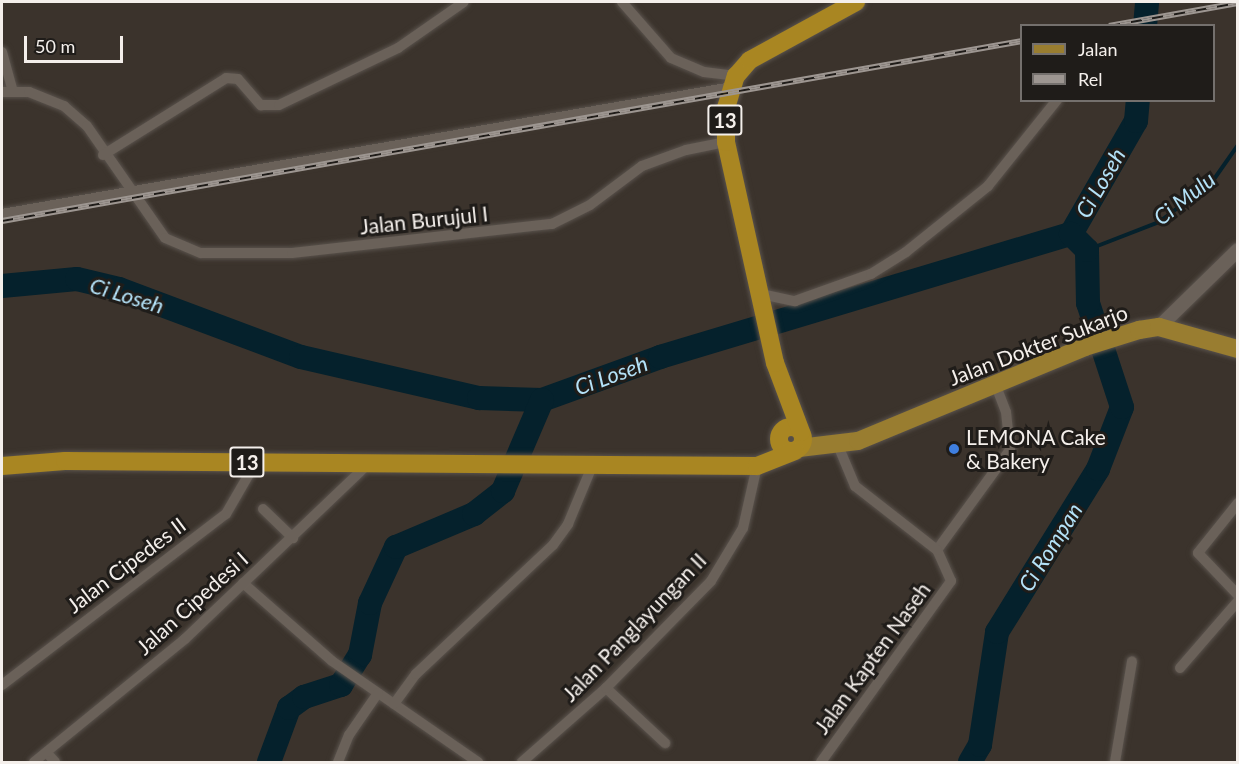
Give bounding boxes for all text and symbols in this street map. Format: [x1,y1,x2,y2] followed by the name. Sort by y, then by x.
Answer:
[27,24,126,62] scale bar
[1020,24,1215,102] legend
[35,35,75,57] text: 50 m
[1078,38,1117,60] text: Jalan
[1078,68,1102,90] text: Rel
[707,103,743,137] road number: 13
[1070,144,1130,222] water label: Ci Loseh
[1148,166,1220,230] water label: Ci Mulu
[359,201,489,239] street label: Jalan Burujul I
[87,271,167,319] water label: Ci Loseh
[945,299,1131,391] street label: Jalan Dokter Sukarjo
[571,350,651,400] water label: Ci Loseh
[966,424,1106,474] place label: LEMONA Cake & Bakery
[947,442,961,456] marker: LEMONA Cake & Bakery
[229,445,265,479] road number: 13
[1012,498,1088,596] water label: Ci Rompan
[62,512,190,618] street label: Jalan Cipedes II
[131,546,253,660] street label: Jalan Cipedesi I
[557,548,711,706] street label: Jalan Panglayungan II
[809,577,935,739] street label: Jalan Kapten Naseh

